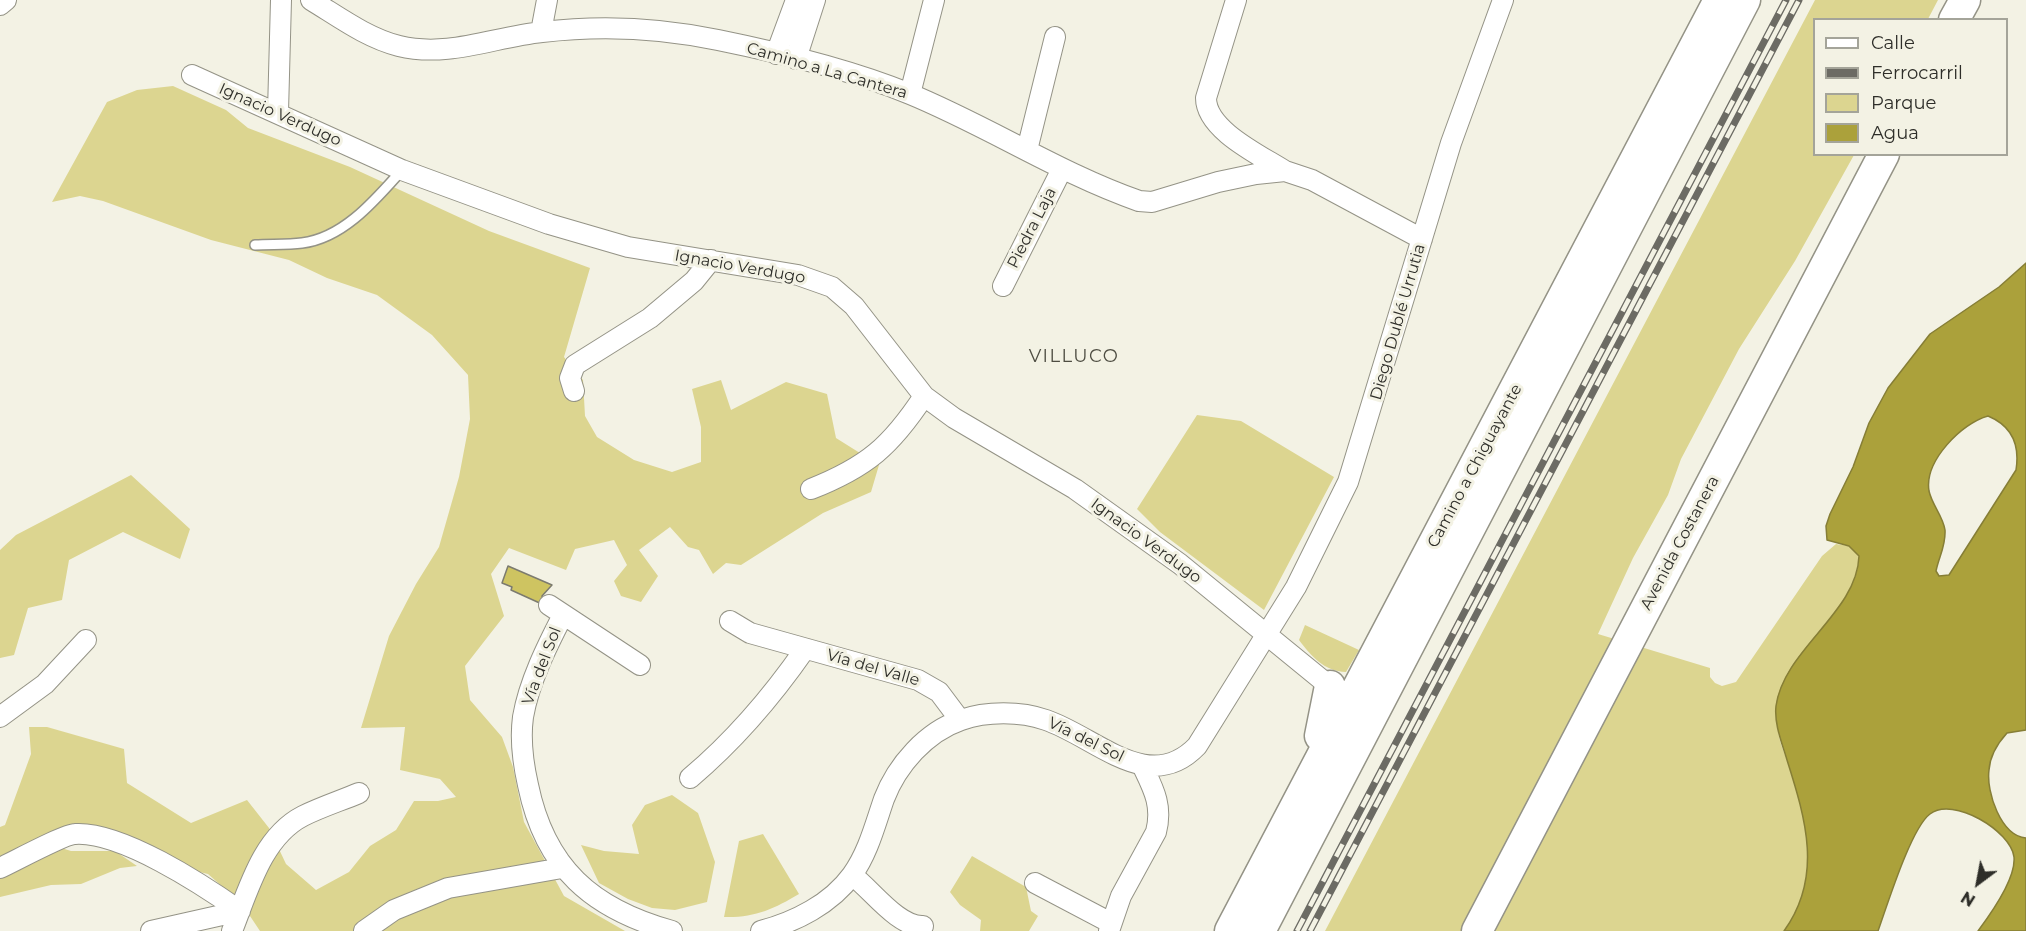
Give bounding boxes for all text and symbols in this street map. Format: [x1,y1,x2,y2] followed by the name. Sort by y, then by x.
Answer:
[1813,18,2008,156] legend
[1871,32,1915,54] text: Calle
[744,39,910,103] street label: Camino a La Cantera
[1871,62,1963,84] text: Ferrocarril
[216,79,344,151] street label: Ignacio Verdugo
[1871,92,1936,114] text: Parque
[1871,122,1919,144] text: Agua
[1003,184,1061,272] street label: Piedra Laja
[1366,242,1430,402] street label: Diego Dublé Urrutia
[673,246,807,288] street label: Ignacio Verdugo
[1029,346,1119,368] district label: VILLUCO
[1424,381,1526,551] street label: Camino a Chiguayante
[1637,473,1723,613] street label: Avenida Costanera
[1087,494,1205,588] street label: Ignacio Verdugo
[518,624,566,708] street label: Vía del Sol
[824,646,922,690] street label: Vía del Valle
[1045,713,1127,767] street label: Vía del Sol
[1948,853,2008,913] north arrow
[1958,887,1979,910] text: N

